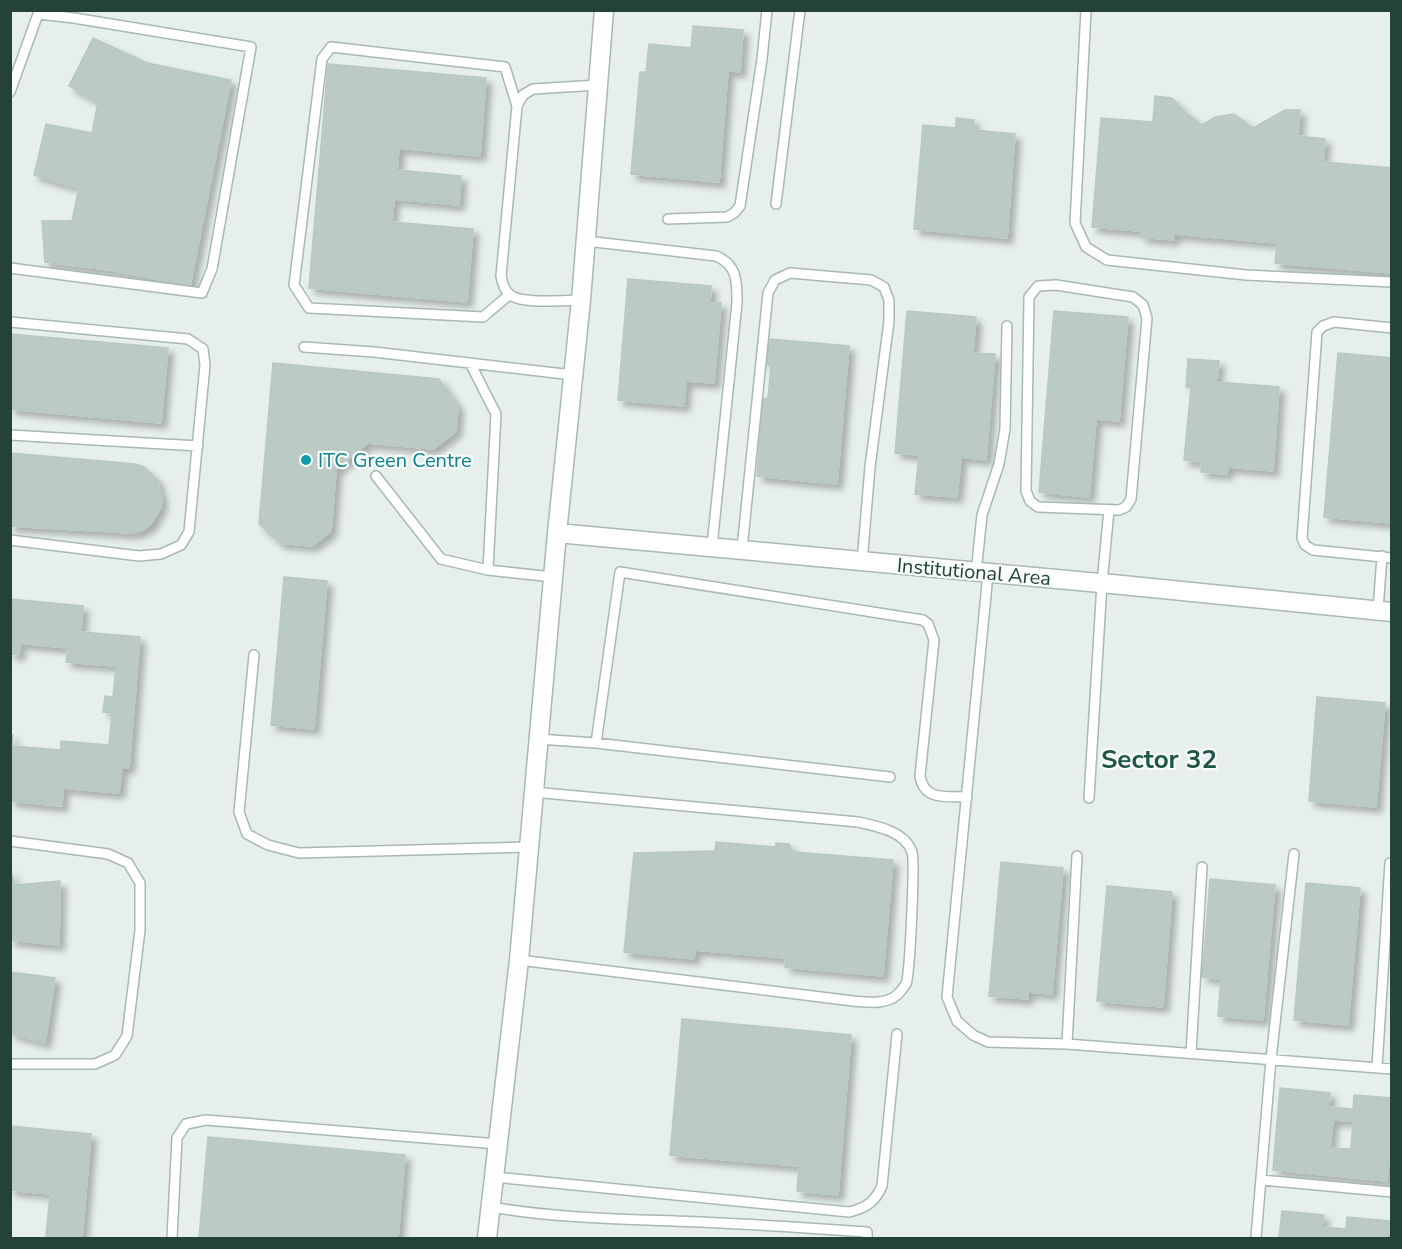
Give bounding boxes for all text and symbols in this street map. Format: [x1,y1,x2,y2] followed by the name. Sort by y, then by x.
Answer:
[318,447,472,474] place label: ITC Green Centre
[299,453,313,467] marker: ITC Green Centre
[896,552,1052,592] street label: Institutional Area
[1101,742,1217,777] district label: Sector 32

